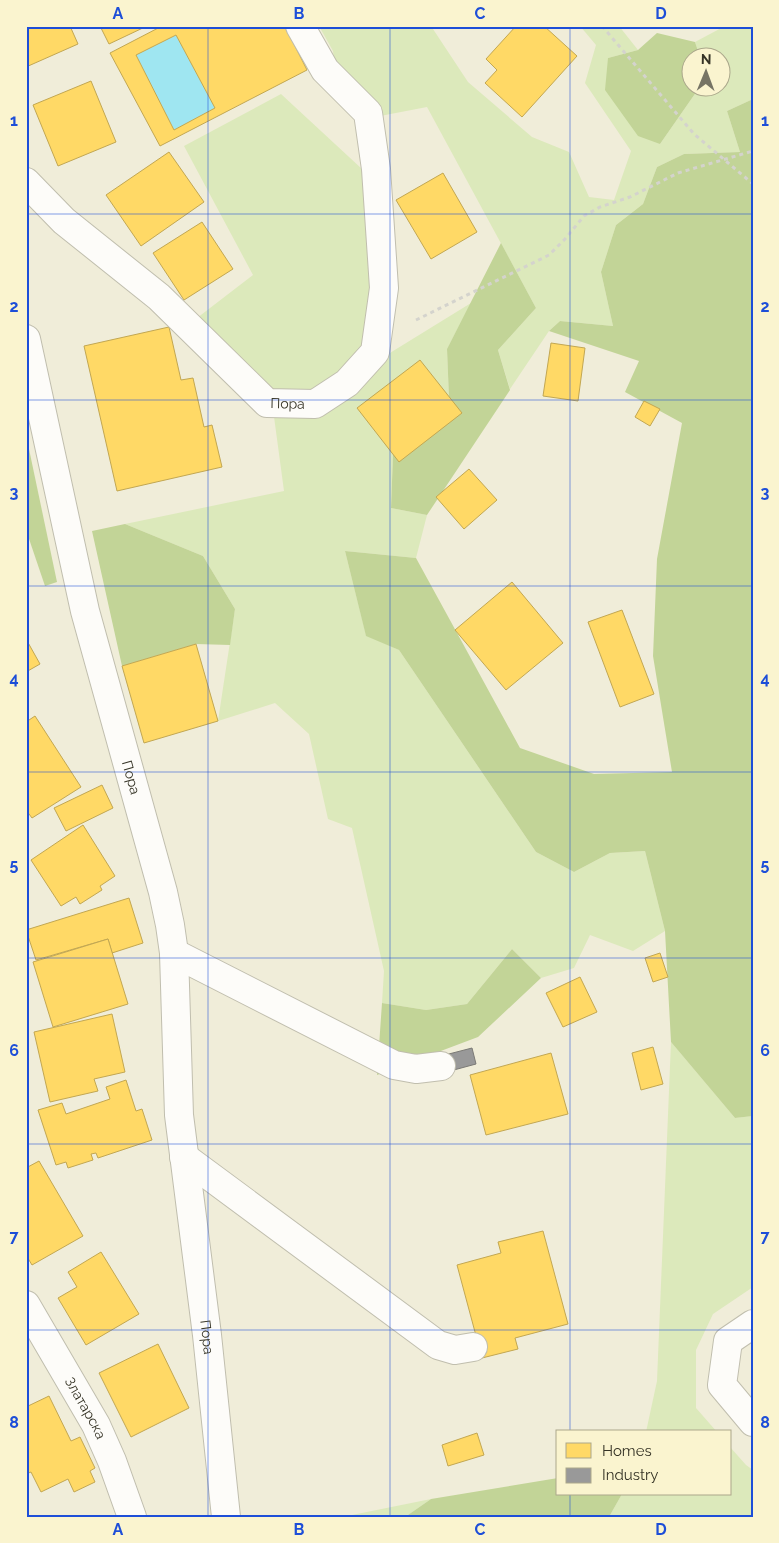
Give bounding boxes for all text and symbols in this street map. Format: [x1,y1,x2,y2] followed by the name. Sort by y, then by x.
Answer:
[113,4,124,23] text: A
[294,4,305,23] text: B
[475,4,486,23] text: C
[655,4,667,23] text: D
[682,48,732,98] north arrow
[701,51,712,67] text: N
[10,111,18,130] text: 1
[761,111,769,130] text: 1
[9,297,19,316] text: 2
[760,297,770,316] text: 2
[270,395,305,412] street label: Пора
[10,483,19,502] text: 3
[761,483,770,502] text: 3
[9,669,19,688] text: 4
[760,669,770,688] text: 4
[119,759,144,796] street label: Пора
[10,855,19,874] text: 5
[761,855,770,874] text: 5
[9,1041,19,1060] text: 6
[760,1041,770,1060] text: 6
[10,1227,19,1246] text: 7
[761,1227,770,1246] text: 7
[197,1319,217,1355] street label: Пора
[62,1374,109,1441] street label: Златарска
[9,1413,19,1432] text: 8
[760,1413,770,1432] text: 8
[556,1430,732,1496] legend
[602,1442,652,1460] text: Homes
[602,1466,658,1484] text: Industry
[113,1520,124,1539] text: A
[294,1520,305,1539] text: B
[475,1520,486,1539] text: C
[655,1520,667,1539] text: D

